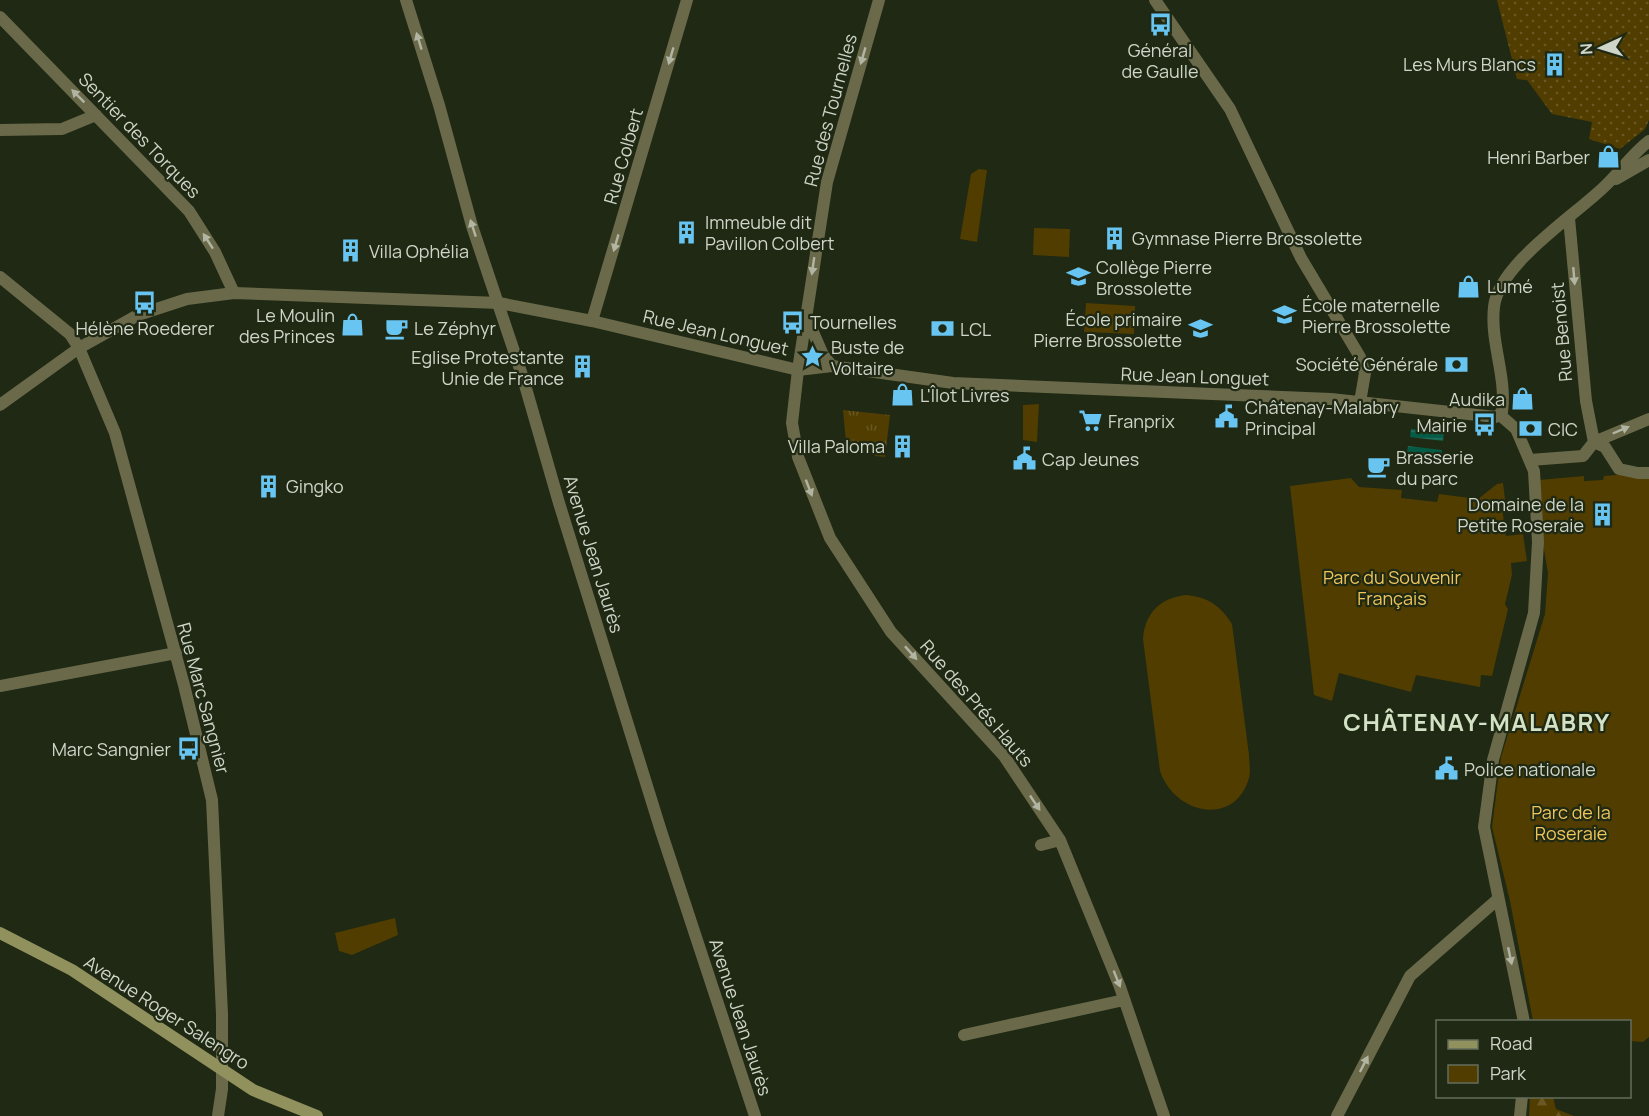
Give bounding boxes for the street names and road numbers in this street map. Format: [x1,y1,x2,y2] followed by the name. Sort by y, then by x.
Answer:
[798,31,862,189] street label: Rue des Tournelles
[74,67,206,203] street label: Sentier des Torques
[598,105,648,207] street label: Rue Colbert
[1545,281,1577,383] street label: Rue Benoist
[641,304,791,360] street label: Rue Jean Longuet
[1120,361,1270,391] street label: Rue Jean Longuet
[559,472,629,636] street label: Avenue Jean Jaurès
[172,620,236,777] street label: Rue Marc Sangnier
[915,634,1039,772] street label: Rue des Prés Hauts
[704,935,778,1099] street label: Avenue Jean Jaurès
[80,950,254,1074] street label: Avenue Roger Salengro

